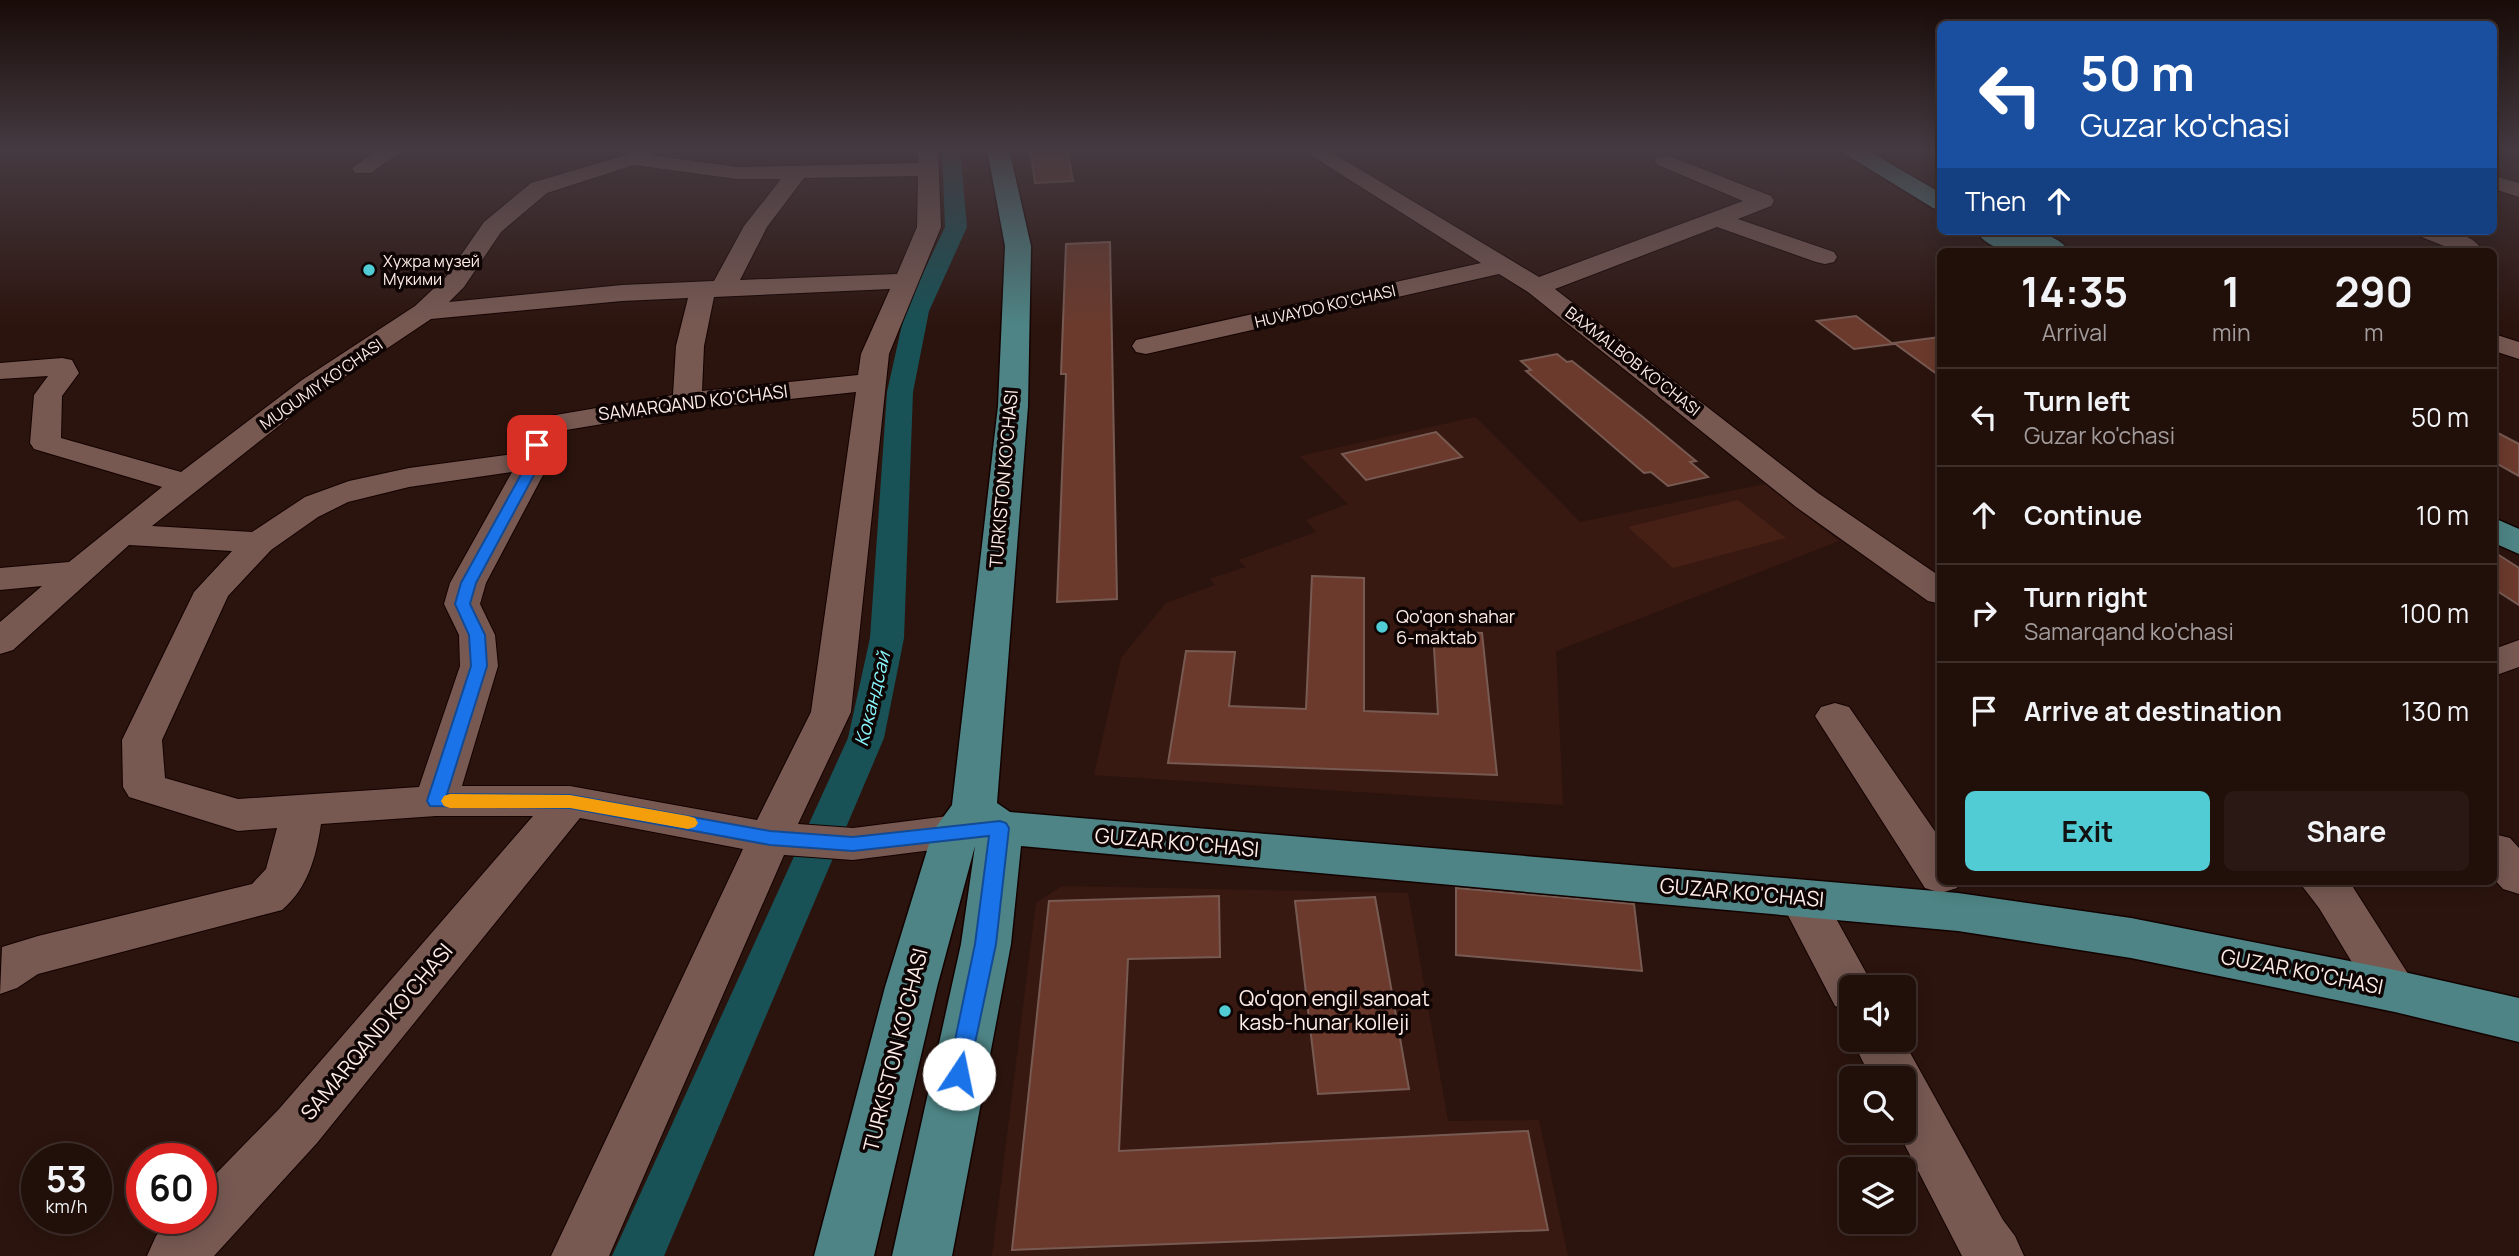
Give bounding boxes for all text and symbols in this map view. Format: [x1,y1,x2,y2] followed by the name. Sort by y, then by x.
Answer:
[2080,39,2195,106] text: 50 m
[1965,49,2056,140] icon: left
[2080,103,2290,147] text: Guzar ko'chasi
[2040,182,2078,220] icon: ahead
[1965,183,2026,219] text: Then
[383,250,480,290] place label: Хужра музей Мукими
[361,262,377,278] marker: Хужра музей Мукими
[2021,262,2128,320] text: 14:35
[2222,262,2241,320] text: 1
[2334,262,2413,320] text: 290
[1252,279,1398,333] street label: HUVAYDO KO'CHASI
[1561,301,1705,421] street label: BAXMALBOB KO'CHASI
[2042,316,2107,348] text: Arrival
[2212,316,2251,348] text: min
[2364,316,2384,348] text: m
[255,333,387,435] street label: MUQUMIY KO'CHASI
[597,378,789,426] street label: SAMARQAND KO'CHASI
[2024,383,2131,419] text: Turn left
[983,389,1023,569] street label: TURKISTON KO'CHASI
[1965,398,2003,436] icon: left
[2411,399,2469,435] text: 50 m
[507,415,567,475] pin
[2024,419,2175,451] text: Guzar ko'chasi
[518,426,556,464] icon: arrive
[1965,496,2003,534] icon: ahead
[2024,497,2142,533] text: Continue
[2416,497,2469,533] text: 10 m
[2024,579,2148,615] text: Turn right
[1965,594,2003,632] icon: right
[2400,595,2469,631] text: 100 m
[1396,604,1516,649] place label: Qo'qon shahar 6-maktab
[2024,615,2234,647] text: Samarqand ko'chasi
[1374,619,1390,635] marker: Qo'qon shahar 6-maktab
[848,647,897,749] water label: Кокандсай
[1965,692,2003,730] icon: arrive
[2024,693,2282,729] text: Arrive at destination
[2401,693,2469,729] text: 130 m
[1965,791,2210,871] button: Exit
[2224,791,2469,871] button: Share
[1094,821,1260,863] street label: GUZAR KO'CHASI
[1659,871,1825,913] street label: GUZAR KO'CHASI
[294,937,459,1126] street label: SAMARQAND KO'CHASI
[2219,942,2386,1000] street label: GUZAR KO'CHASI
[856,945,934,1154] street label: TURKISTON KO'CHASI
[1839,975,1916,1234] map controls
[1839,975,1916,1052] button: sound
[1239,984,1430,1036] place label: Qo'qon engil sanoat kasb-hunar kolleji
[1217,1003,1233,1019] marker: Qo'qon engil sanoat kasb-hunar kolleji
[922,1037,996,1111] position arrow
[1839,1066,1916,1143] button: search
[126,1143,217,1234] speed limit sign: 60
[46,1155,87,1203] text: 53
[1839,1157,1916,1234] button: layers
[46,1194,87,1218] text: km/h

